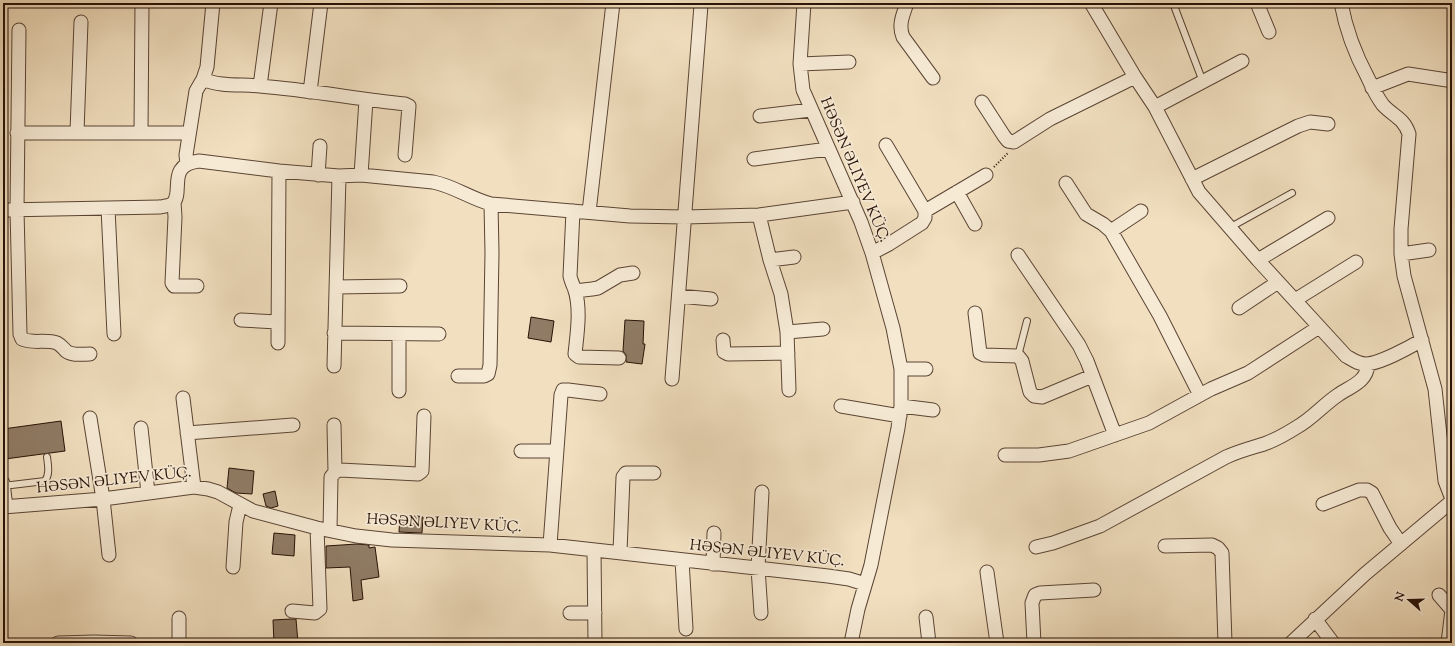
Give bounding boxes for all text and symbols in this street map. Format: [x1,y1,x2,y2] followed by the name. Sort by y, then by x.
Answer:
[814,94,895,246] street label: HƏSƏN ƏLIYEV KÜÇ.
[35,461,192,500] street label: HƏSƏN ƏLIYEV KÜÇ.
[366,508,522,539] street label: HƏSƏN ƏLIYEV KÜÇ.
[689,534,846,573] street label: HƏSƏN ƏLIYEV KÜÇ.
[1389,580,1429,620] north arrow
[1391,590,1410,605] text: N

